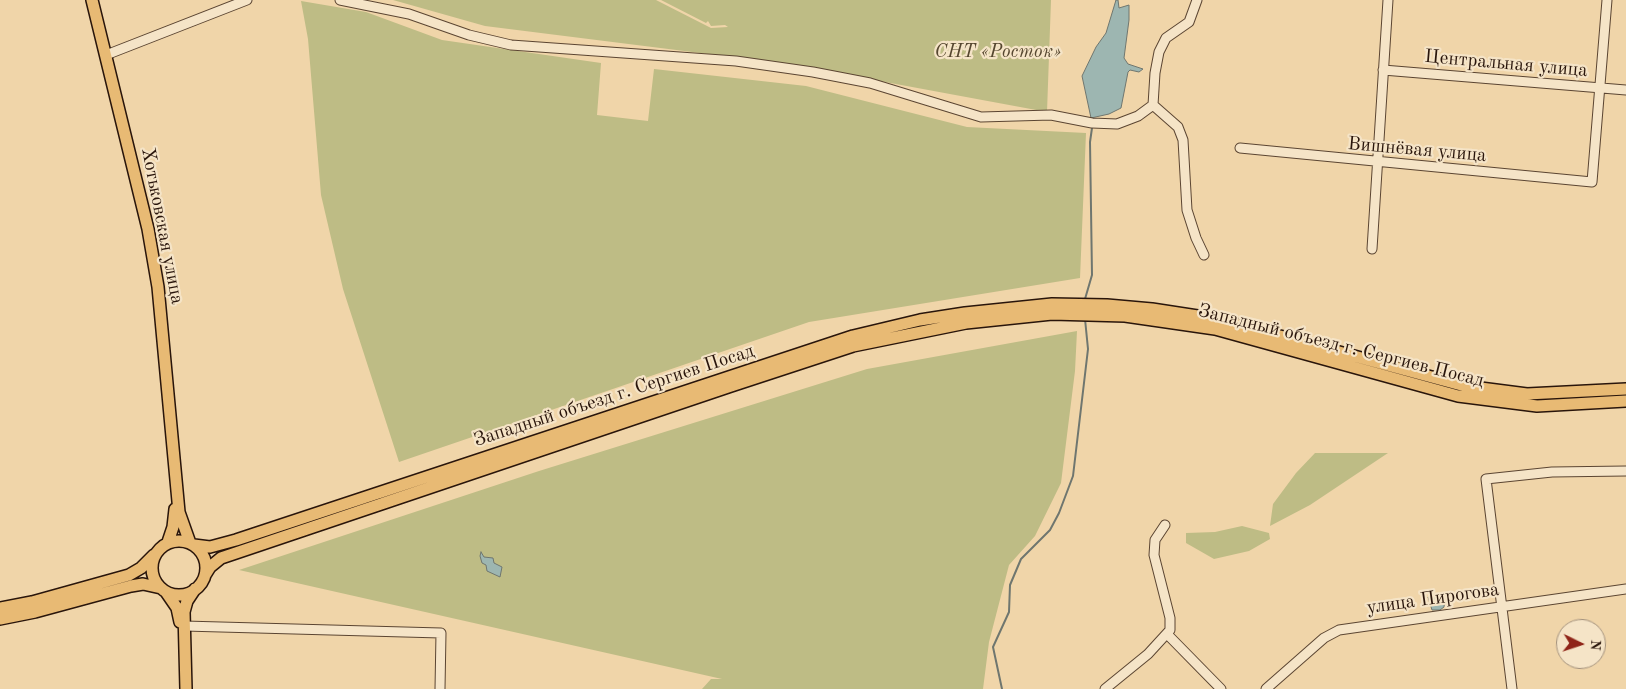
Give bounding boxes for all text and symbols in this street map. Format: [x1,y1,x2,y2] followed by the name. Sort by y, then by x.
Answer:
[935,41,1061,63] park label: СНТ «Росток»
[1424,46,1588,82] street label: Центральная улица
[1347,133,1487,167] street label: Вишнёвая улица
[136,146,188,306] street label: Хотьковская улица
[1196,299,1486,393] street label: Западный объезд г. Сергиев Посад
[471,340,757,452] street label: Западный объезд г. Сергиев Посад
[1365,578,1501,620] street label: улица Пирогова
[1556,619,1606,669] north arrow
[1588,639,1602,651] text: N

